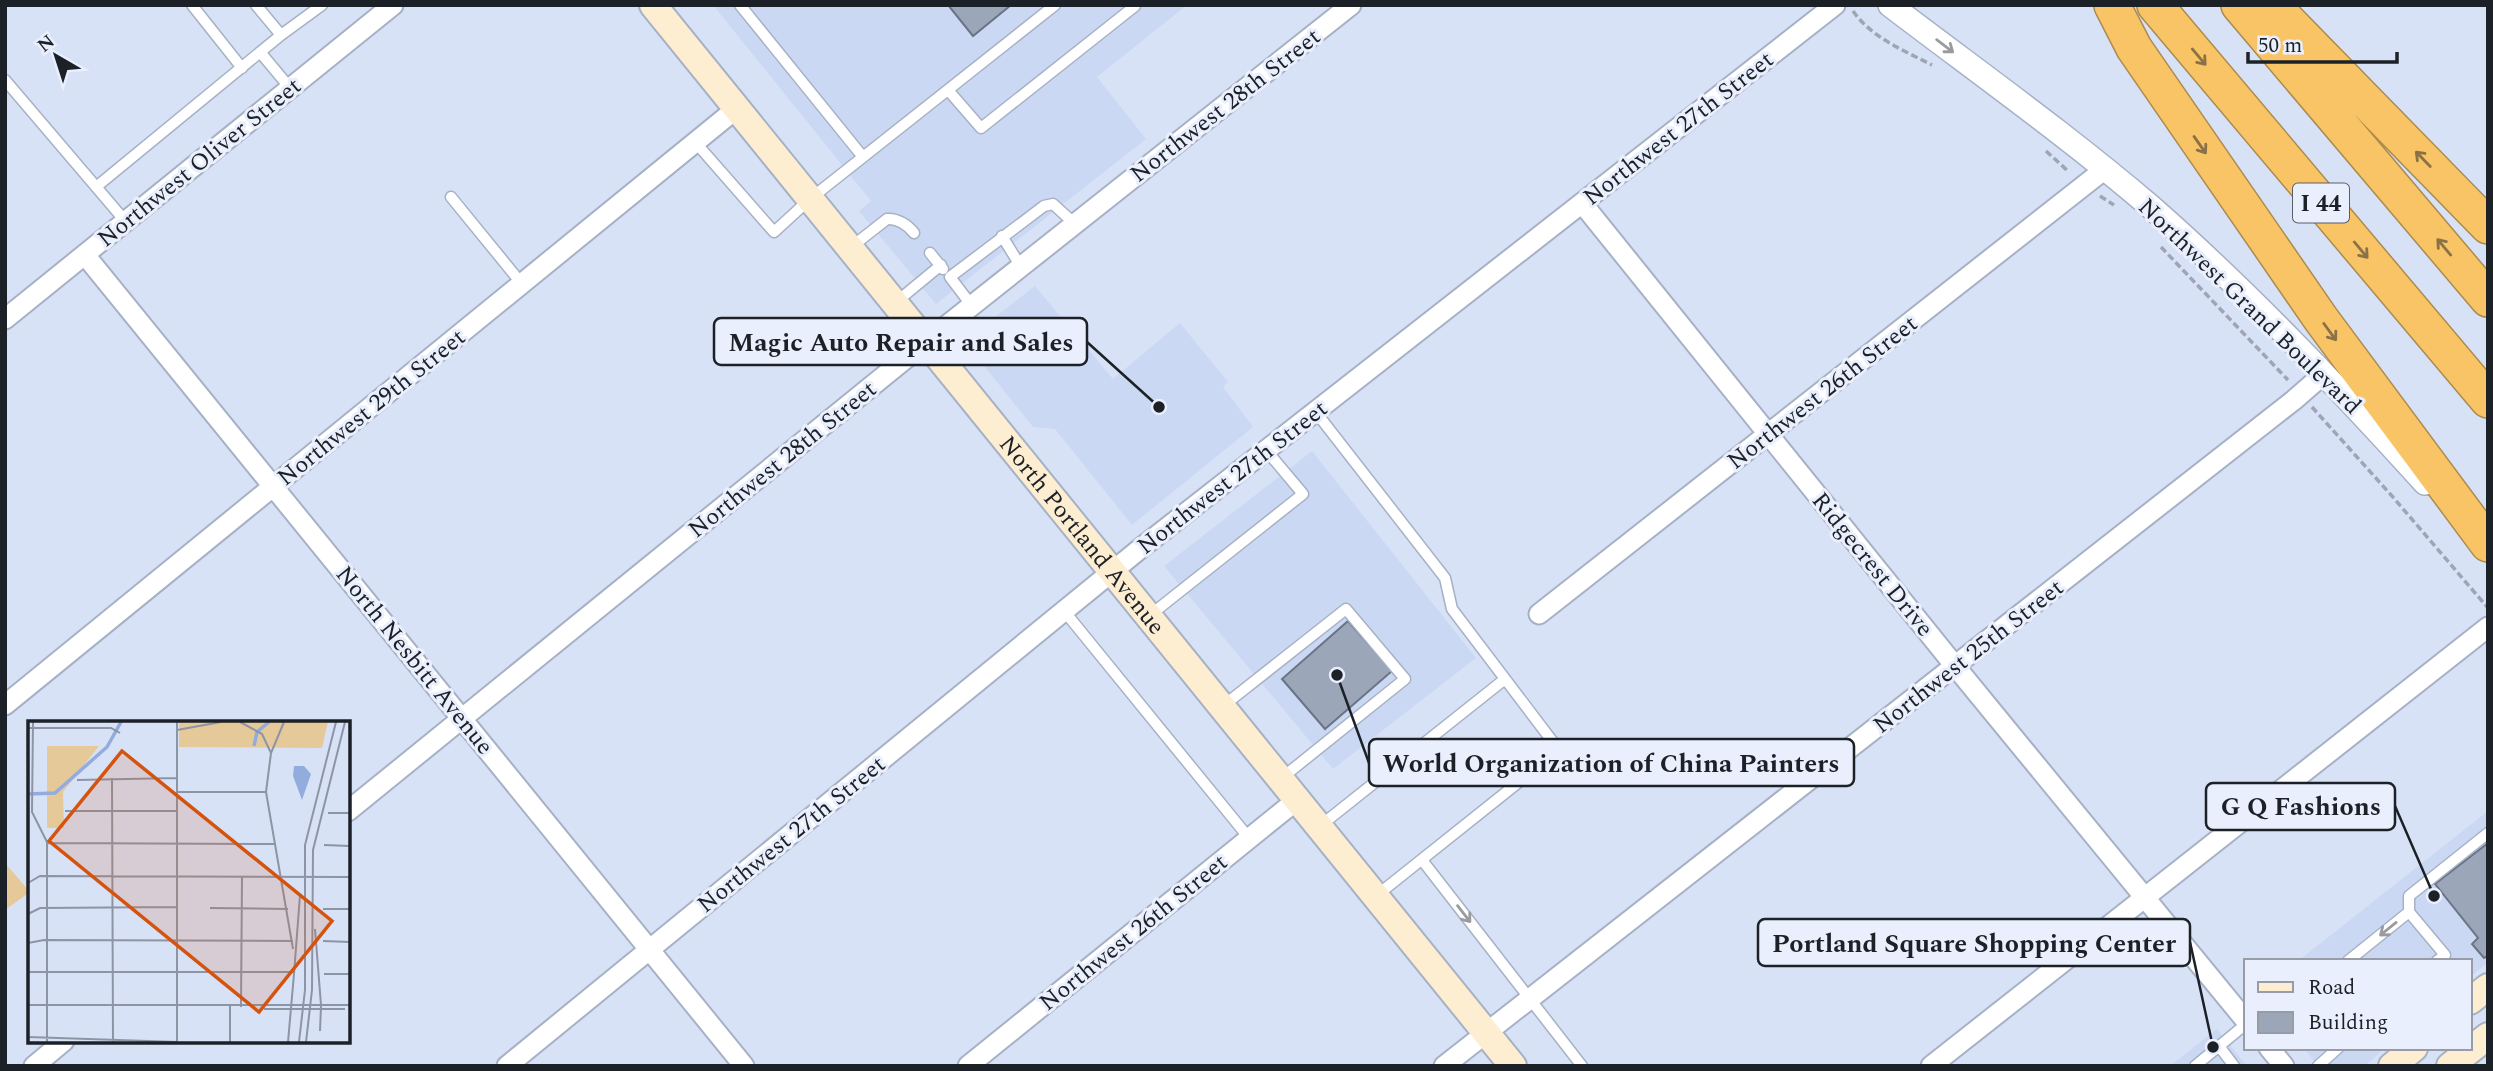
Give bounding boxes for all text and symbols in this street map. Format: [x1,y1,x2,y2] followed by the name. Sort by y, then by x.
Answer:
[1122,20,1329,192] street label: Northwest 28th Street
[21,21,91,91] north arrow
[2248,21,2397,65] scale bar
[31,28,61,60] text: N
[2258,30,2302,62] text: 50 m
[1935,39,1954,54] one-way arrow
[1575,43,1782,215] street label: Northwest 27th Street
[2191,48,2207,66] one-way arrow
[90,69,310,257] street label: Northwest Oliver Street
[2193,135,2207,154] one-way arrow
[2414,151,2431,168] one-way arrow
[2293,184,2349,222] road number: I 44
[2129,190,2369,423] street label: Northwest Grand Boulevard
[2436,239,2452,257] one-way arrow
[2353,241,2369,259] one-way arrow
[1719,307,1926,479] street label: Northwest 26th Street
[714,318,1087,365] callout: Magic Auto Repair and Sales
[270,320,474,495] street label: Northwest 29th Street
[2323,322,2337,341] one-way arrow
[728,323,1074,363] text: Magic Auto Repair and Sales
[681,372,885,547] street label: Northwest 28th Street
[1129,392,1336,564] street label: Northwest 27th Street
[990,428,1174,643] street label: North Portland Avenue
[1802,484,1942,645] street label: Ridgecrest Drive
[327,558,502,763] street label: North Nesbitt Avenue
[1865,571,2072,743] street label: Northwest 25th Street
[28,721,350,1043] inset map
[1369,739,1854,786] callout: World Organization of China Painters
[1382,744,1840,784] text: World Organization of China Painters
[690,747,894,922] street label: Northwest 27th Street
[2206,783,2395,830] callout: G Q Fashions
[2221,787,2381,827] text: G Q Fashions
[1032,845,1236,1020] street label: Northwest 26th Street
[1456,904,1471,923] one-way arrow
[1758,919,2190,966] callout: Portland Square Shopping Center
[2379,921,2397,937] one-way arrow
[1772,924,2177,964] text: Portland Square Shopping Center
[2244,959,2472,1050] legend
[2308,972,2355,1004] text: Road
[2308,1007,2388,1039] text: Building

